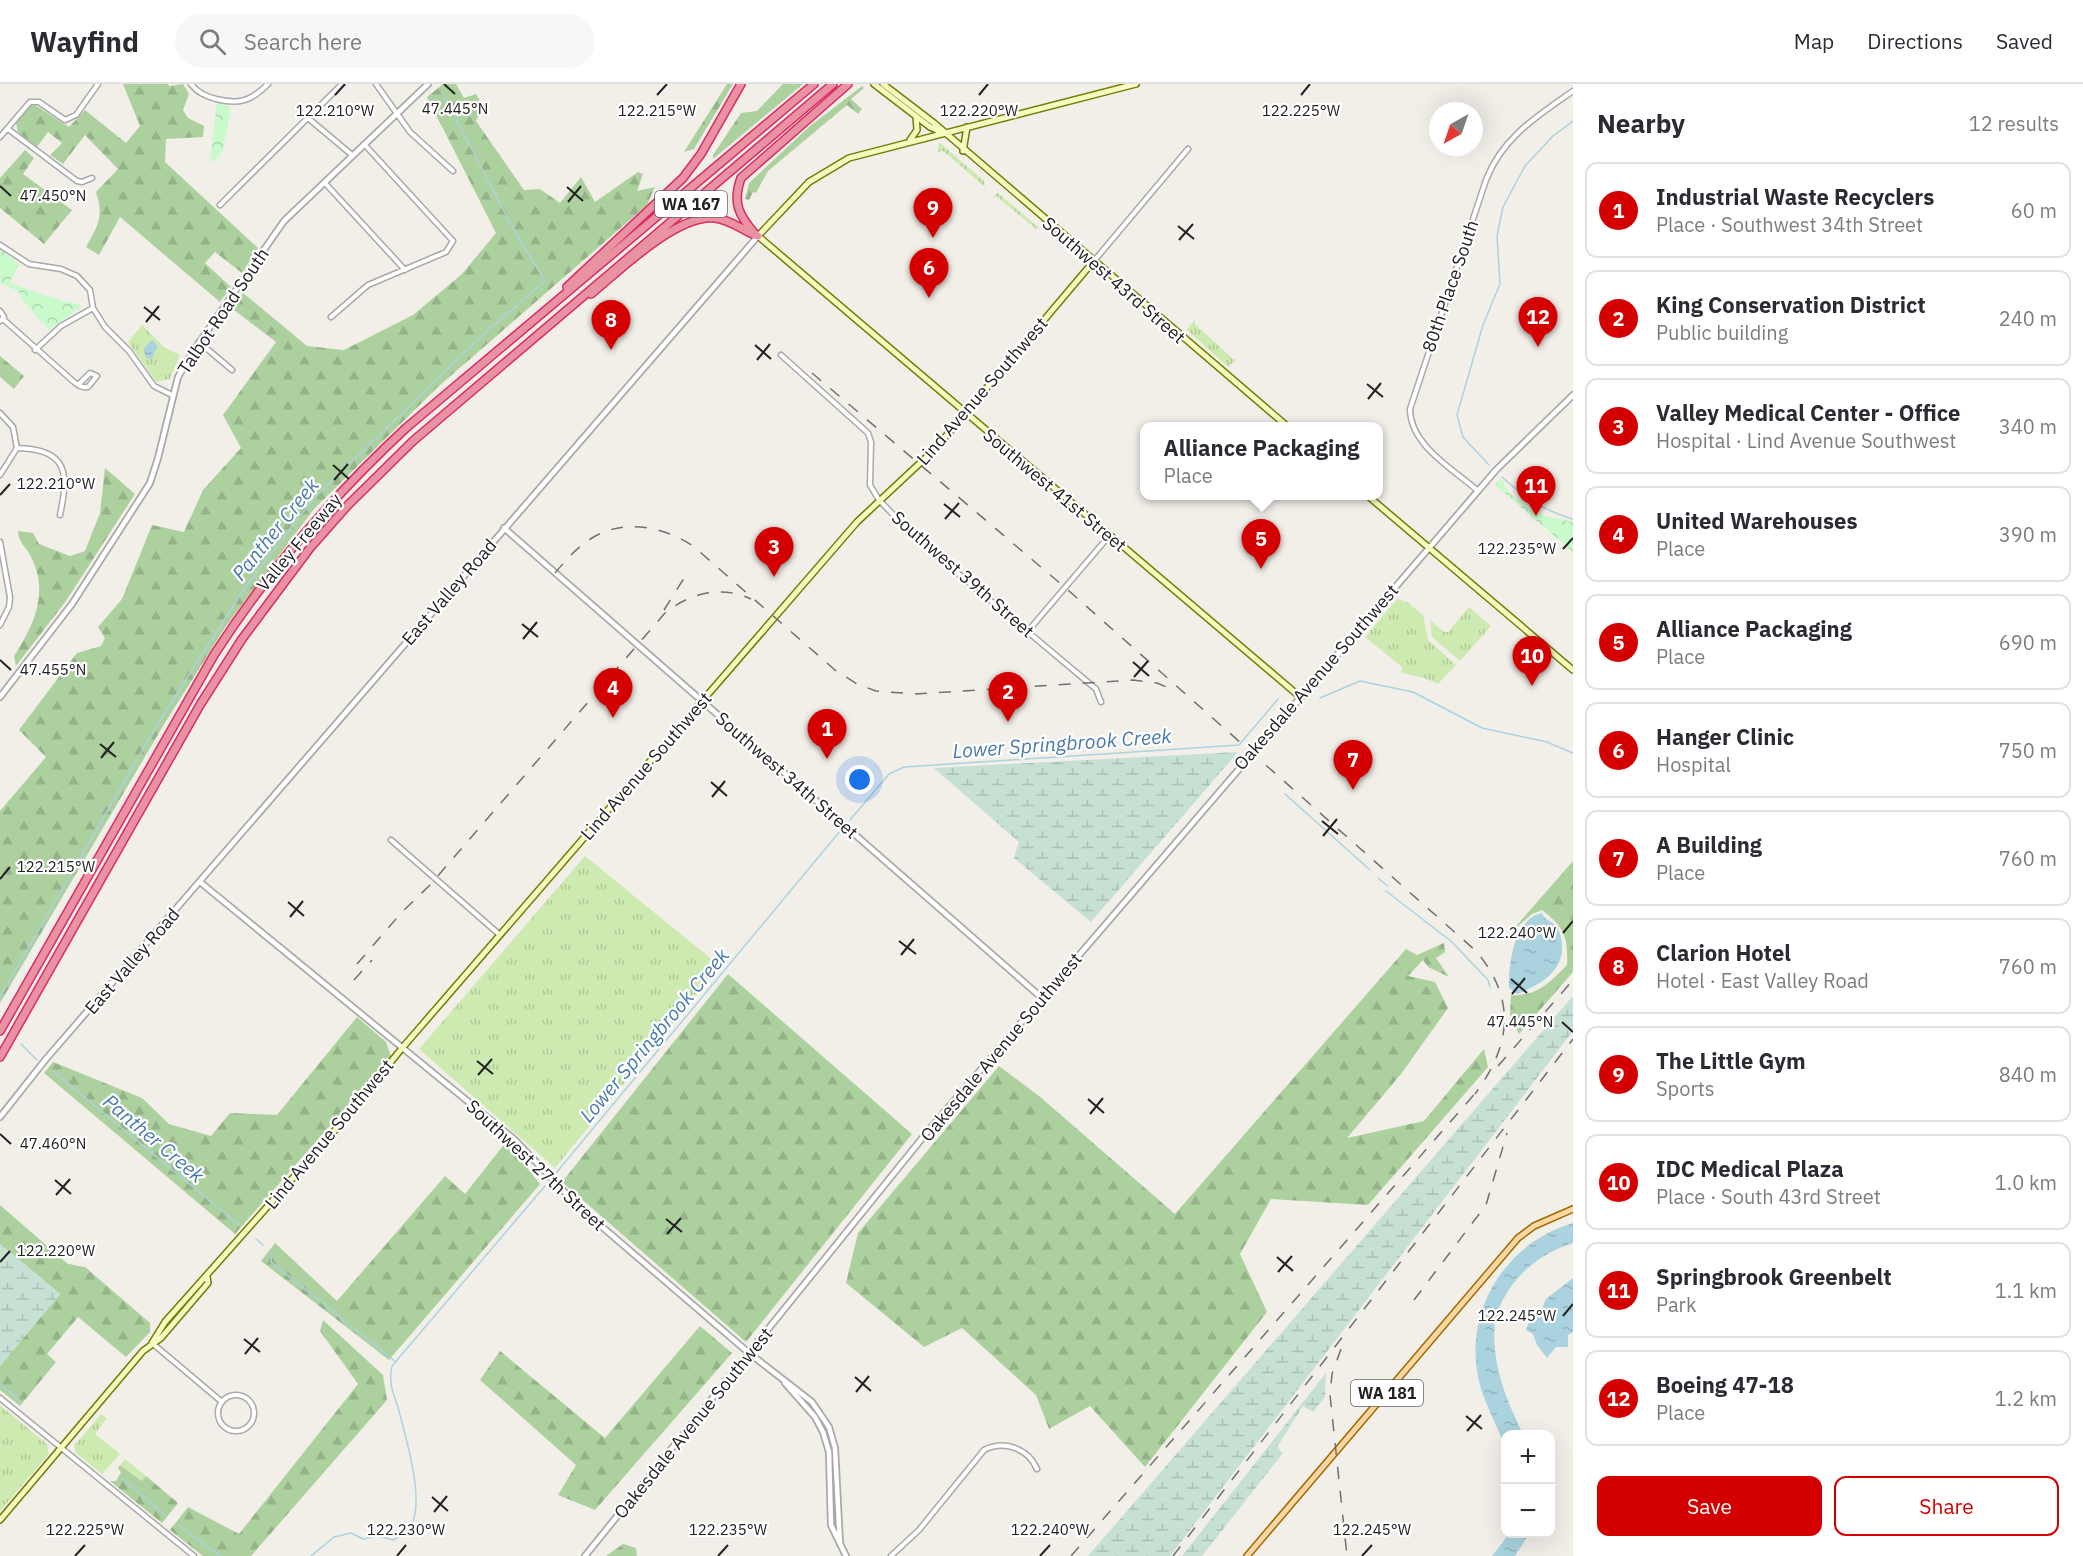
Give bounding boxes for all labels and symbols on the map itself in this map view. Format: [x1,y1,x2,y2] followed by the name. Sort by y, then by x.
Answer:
[422,99,488,118] text: 47.445°N
[296,101,375,120] text: 122.210°W
[618,101,697,120] text: 122.215°W
[940,101,1019,120] text: 122.220°W
[1262,101,1341,120] text: 122.225°W
[1429,102,1483,156] north arrow
[20,186,86,205] text: 47.450°N
[914,188,952,238] pin: 9
[655,191,727,217] road number: WA 167
[1038,212,1190,348] street label: Southwest 43rd Street
[1417,217,1483,355] street label: 80th Place South
[172,243,274,379] street label: Talbot Road South
[910,248,948,298] pin: 6
[1518,298,1558,347] pin: 12
[592,300,630,350] pin: 8
[911,312,1053,470] street label: Lind Avenue Southwest
[979,423,1131,557] street label: Southwest 41st Street
[1516,466,1556,516] pin: 11
[225,472,325,586] water label: Panther Creek
[17,474,96,493] text: 122.210°W
[251,488,347,596] street label: Valley Freeway
[887,506,1039,642] street label: Southwest 39th Street
[1242,520,1280,569] pin: 5
[754,528,794,577] pin: 3
[397,534,501,650] street label: East Valley Road
[1478,539,1557,558] text: 122.235°W
[1229,579,1403,775] street label: Oakesdale Avenue Southwest
[1512,636,1552,686] pin: 10
[20,660,86,679] text: 47.455°N
[594,668,632,718] pin: 4
[988,672,1028,722] pin: 2
[575,687,717,845] street label: Lind Avenue Southwest
[711,707,863,843] street label: Southwest 34th Street
[808,710,846,759] pin: 1
[952,722,1173,764] water label: Lower Springbrook Creek
[1334,740,1372,790] pin: 7
[845,765,874,794] your location
[17,857,96,876] text: 122.215°W
[80,903,184,1019] street label: East Valley Road
[1478,923,1557,942] text: 122.240°W
[573,942,735,1128] water label: Lower Springbrook Creek
[915,948,1087,1146] street label: Oakesdale Avenue Southwest
[1487,1012,1553,1031] text: 47.445°N
[260,1054,398,1214] street label: Lind Avenue Southwest
[98,1088,211,1189] water label: Panther Creek
[462,1095,610,1235] street label: Southwest 27th Street
[20,1134,86,1153] text: 47.460°N
[17,1241,96,1260] text: 122.220°W
[1478,1306,1557,1325] text: 122.245°W
[609,1323,777,1523] street label: Oakesdale Avenue Southwest
[1351,1380,1423,1406] road number: WA 181
[46,1520,125,1539] text: 122.225°W
[367,1520,446,1539] text: 122.230°W
[689,1520,768,1539] text: 122.235°W
[1011,1520,1090,1539] text: 122.240°W
[1333,1520,1412,1539] text: 122.245°W

